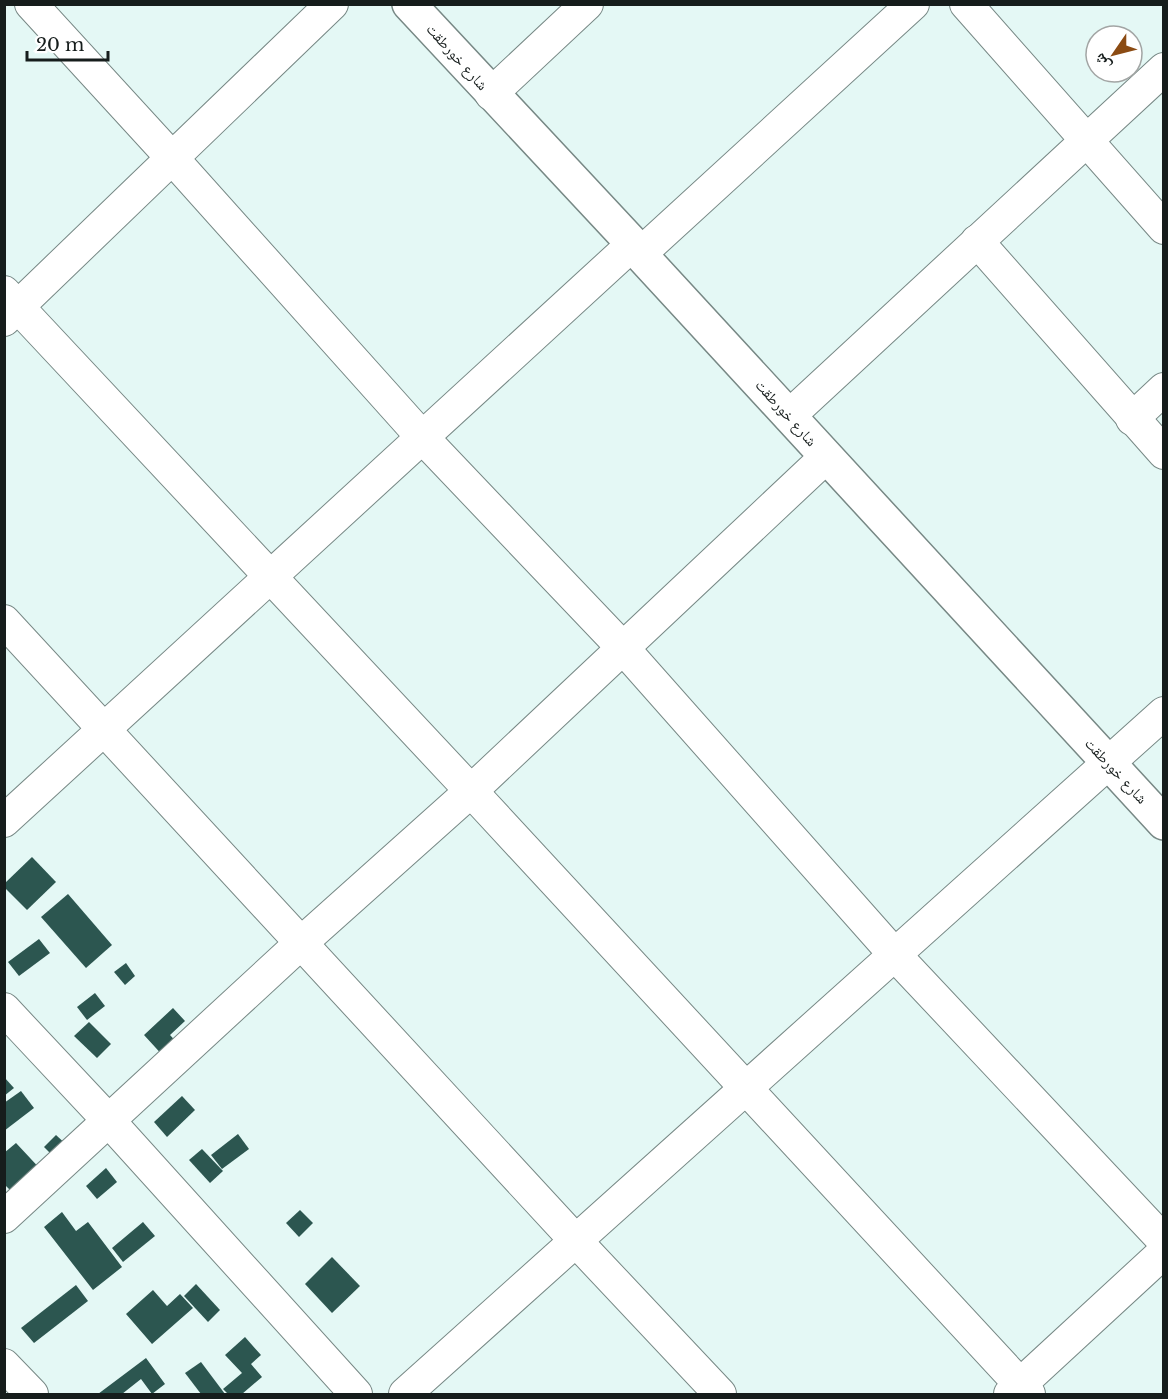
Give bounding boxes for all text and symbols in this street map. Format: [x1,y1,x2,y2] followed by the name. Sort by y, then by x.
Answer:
[422,19,492,95] street label: شارع خورطقت
[27,24,108,62] scale bar
[1084,24,1144,84] north arrow
[36,34,84,56] text: 20 m
[1089,50,1115,75] text: ش
[751,375,821,451] street label: شارع خورطقت
[1080,734,1152,808] street label: شارع خورطقت

